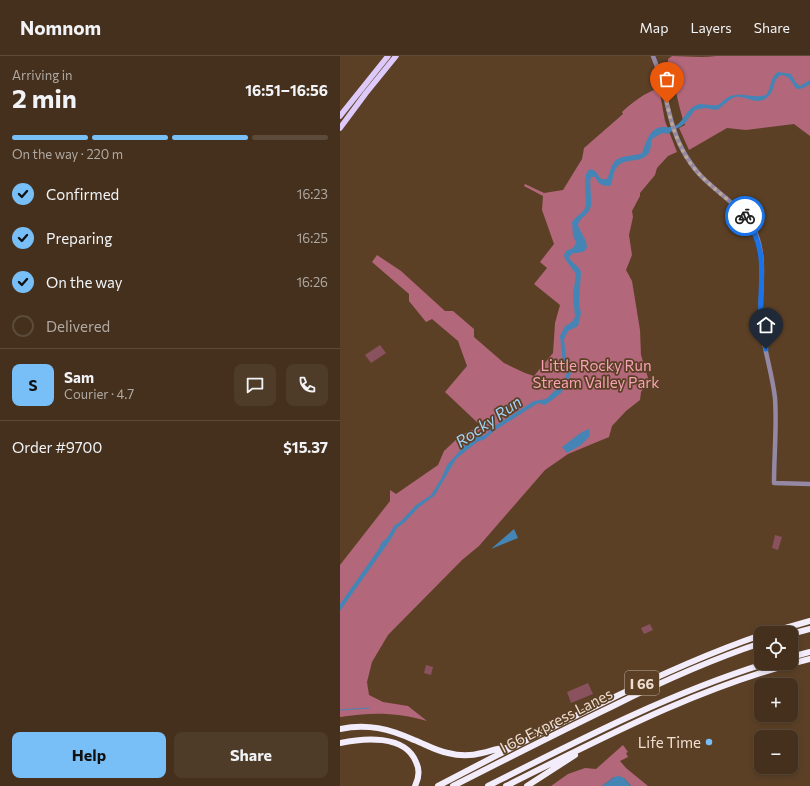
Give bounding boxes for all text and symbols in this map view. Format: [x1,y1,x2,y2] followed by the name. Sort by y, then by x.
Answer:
[20,16,101,39] text: Nomnom
[640,19,668,36] text: Map
[690,19,732,36] text: Layers
[754,19,790,36] text: Share
[650,62,684,103] pin
[12,67,72,83] text: Arriving in
[656,68,678,90] icon: bag
[245,81,328,99] text: 16:51–16:56
[12,82,77,113] text: 2 min
[12,146,123,162] text: On the way · 220 m
[12,183,34,205] icon: check
[46,185,119,203] text: Confirmed
[297,186,328,202] text: 16:23
[725,196,765,236] courier
[734,205,756,227] icon: bike
[12,227,34,249] icon: check
[46,229,112,247] text: Preparing
[297,230,328,246] text: 16:25
[12,271,34,293] icon: check
[46,273,123,291] text: On the way
[296,274,328,290] text: 16:26
[749,308,783,349] pin
[755,314,777,336] icon: home
[46,317,110,335] text: Delivered
[533,356,659,391] park label: Little Rocky Run Stream Valley Park
[234,364,276,406] button: chat
[286,364,328,406] button: phone
[64,368,94,386] text: Sam
[28,376,38,394] text: S
[64,386,134,402] text: Courier · 4.7
[451,391,525,451] water label: Rocky Run
[12,438,102,456] text: Order #9700
[283,438,328,456] text: $15.37
[754,626,798,774] map controls
[754,626,798,670] button: locate
[625,671,659,695] road number: I 66
[754,678,798,722] button: +
[497,684,615,756] street label: I 66 Express Lanes
[754,730,798,774] button: −
[12,732,166,778] button: Help
[174,732,328,778] button: Share
[638,733,701,751] place label: Life Time
[704,737,714,747] marker: Life Time

